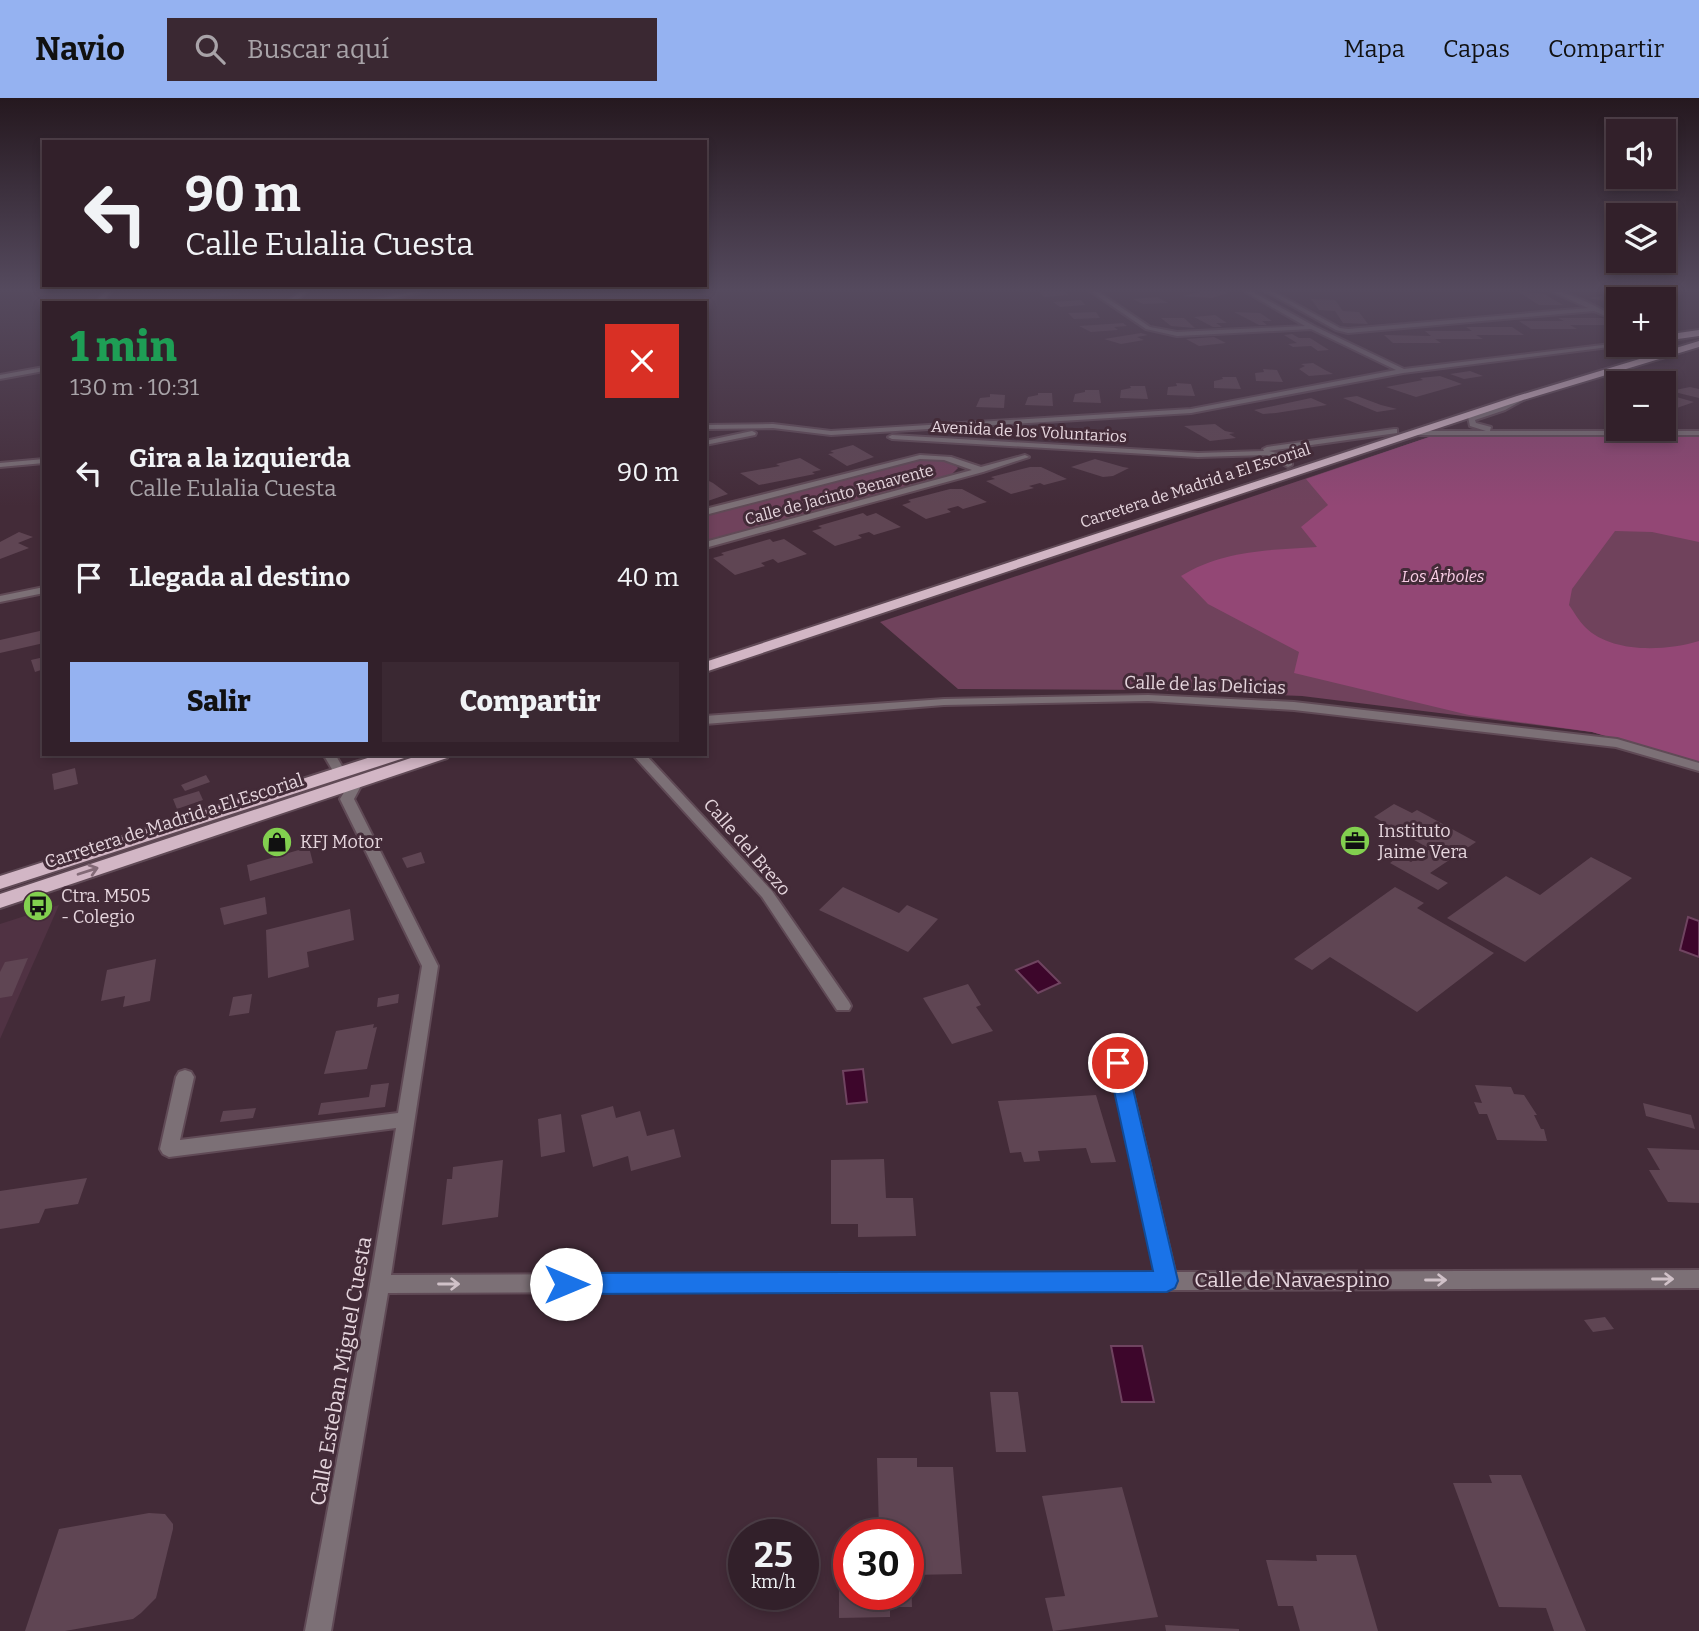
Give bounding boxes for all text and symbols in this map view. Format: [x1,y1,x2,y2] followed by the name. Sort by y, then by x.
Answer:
[167,18,657,81] search box
[35,29,125,69] text: Navio
[191,30,229,68] icon: search
[247,34,389,65] text: Buscar aquí
[1343,35,1405,63] text: Mapa
[1443,35,1510,63] text: Capas
[1548,35,1664,63] text: Compartir
[1606,119,1676,441] map controls
[1606,119,1676,189] button: sound
[185,165,301,224] text: 90 m
[70,168,161,259] icon: left
[1606,203,1676,273] button: layers
[185,225,474,263] text: Calle Eulalia Cuesta
[1606,287,1676,357] button: +
[70,322,177,372] text: 1 min
[605,324,679,398] button: close
[1606,371,1676,441] button: −
[70,373,199,401] text: 130 m · 10:31
[930,417,1127,446] street label: Avenida de los Voluntarios
[1078,439,1313,532] street label: Carretera de Madrid a El Escorial
[129,443,351,474] text: Gira a la izquierda
[70,454,108,492] icon: left
[617,457,679,488] text: 90 m
[743,460,936,529] street label: Calle de Jacinto Benavente
[129,474,337,502] text: Calle Eulalia Cuesta
[70,559,108,597] icon: arrive
[129,562,350,593] text: Llegada al destino
[617,562,679,593] text: 40 m
[1402,566,1485,586] park label: Los Árboles
[70,662,368,742] button: Salir
[382,662,679,742] button: Compartir
[1124,671,1286,699] street label: Calle de las Delicias
[42,769,306,873] street label: Carretera de Madrid a El Escorial
[699,794,795,900] street label: Calle del Brezo
[1377,820,1468,863] place label: Instituto Jaime Vera
[1338,824,1372,858] office icon: Instituto Jaime Vera
[260,825,294,859] shop icon: KFJ Motor
[300,831,382,853] place label: KFJ Motor
[77,864,99,877] one-way arrow
[61,885,150,928] place label: Ctra. M505 - Colegio
[21,889,55,923] bus stop icon: Ctra. M505 - Colegio
[1088,1033,1148,1093] pin
[1099,1044,1137,1082] icon: arrive
[305,1234,378,1508] street label: Calle Esteban Miguel Cuesta
[529,1247,603,1321] position arrow
[1194,1267,1390,1293] street label: Calle de Navaespino
[1651,1272,1674,1286] one-way arrow
[1424,1273,1447,1287] one-way arrow
[437,1277,460,1291] one-way arrow
[833,1519,924,1610] speed limit sign: 30
[754,1534,793,1576] text: 25
[751,1571,796,1593] text: km/h

